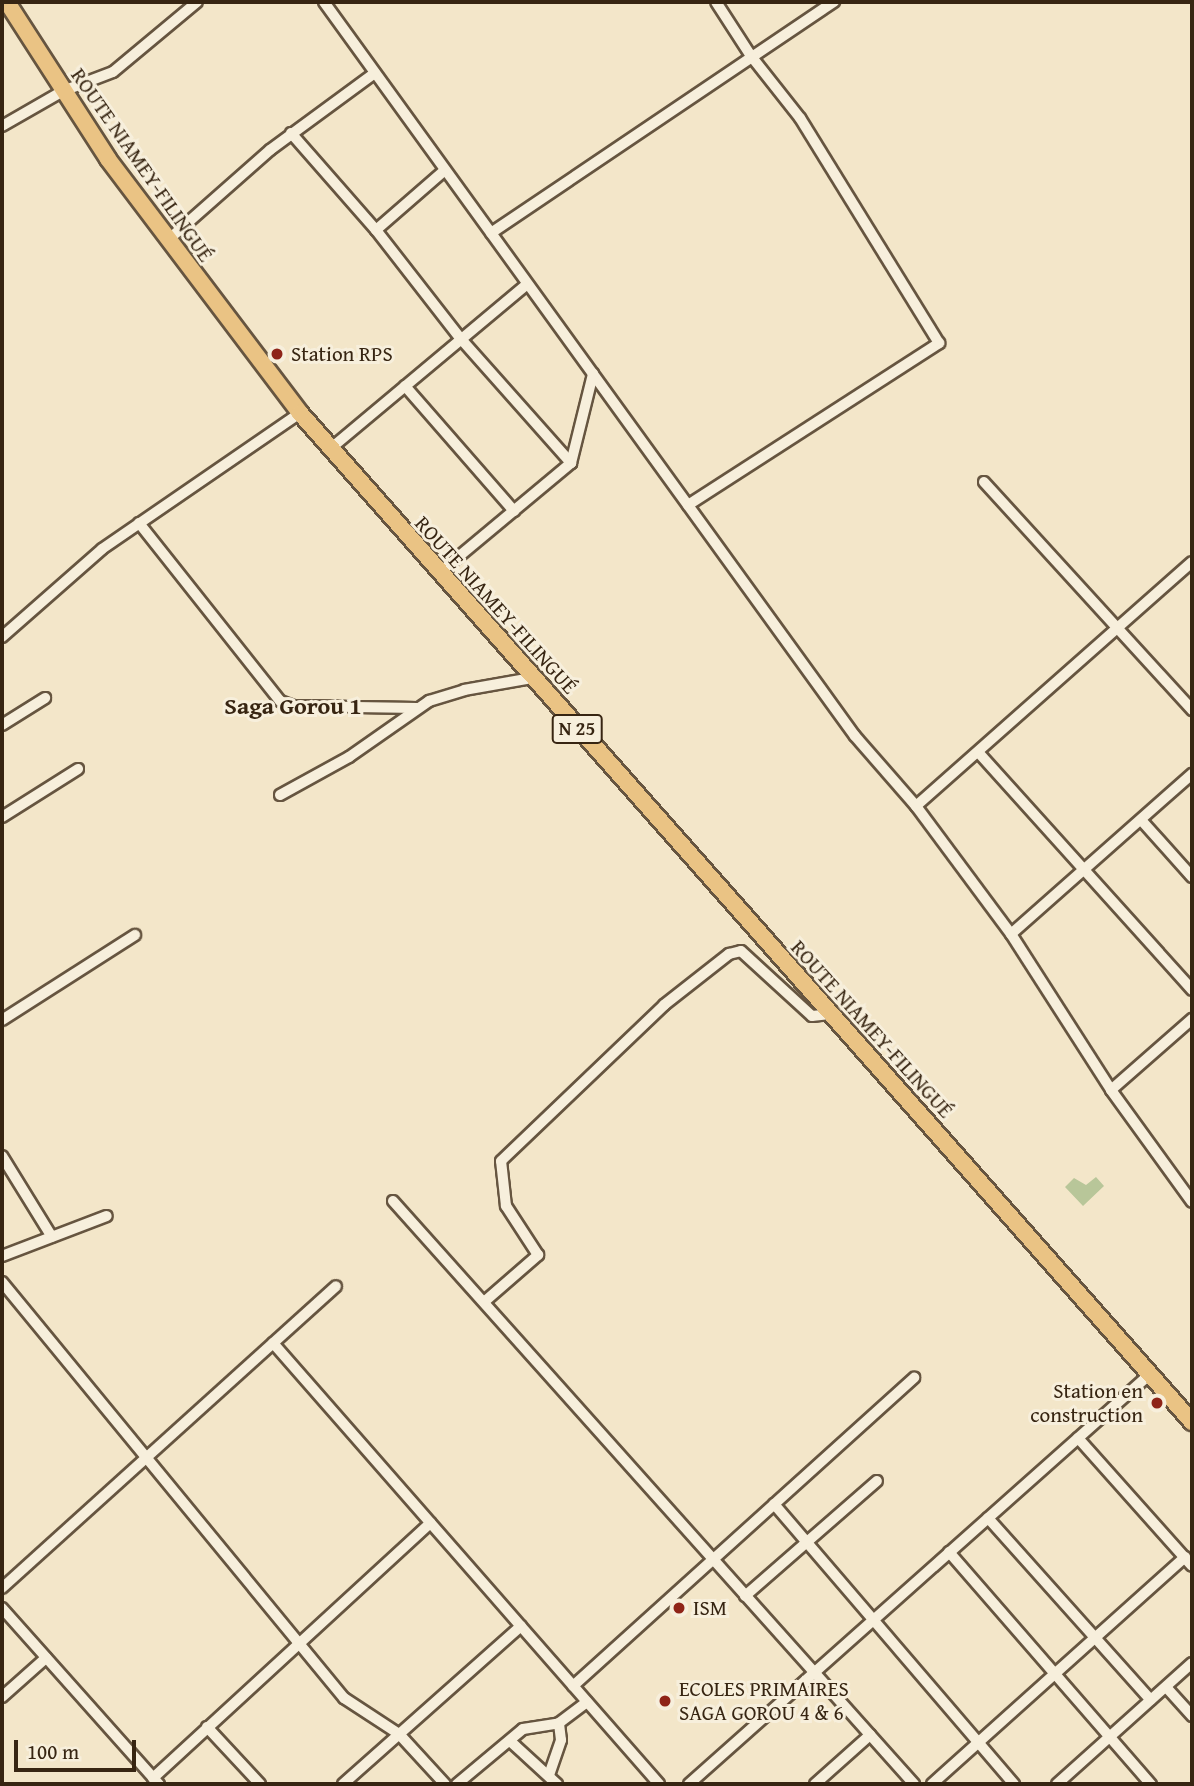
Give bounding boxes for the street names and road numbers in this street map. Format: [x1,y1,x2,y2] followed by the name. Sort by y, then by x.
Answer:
[66,63,218,267] street label: ROUTE NIAMEY-FILINGUÉ
[410,511,582,699] street label: ROUTE NIAMEY-FILINGUÉ
[551,714,603,744] road number: N 25
[786,935,958,1123] street label: ROUTE NIAMEY-FILINGUÉ

